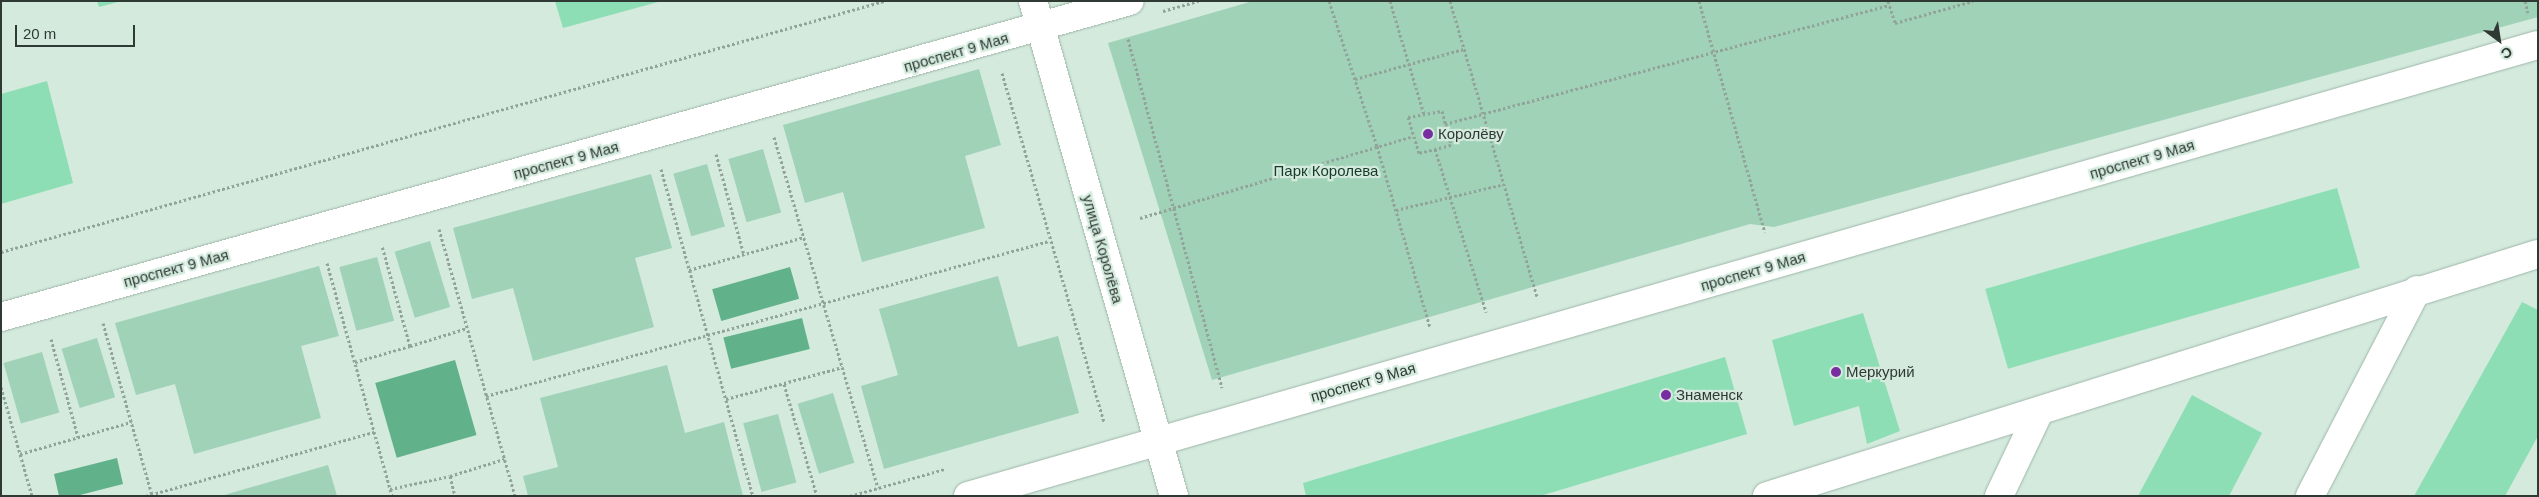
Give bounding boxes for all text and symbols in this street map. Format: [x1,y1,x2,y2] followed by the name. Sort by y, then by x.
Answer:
[18,15,138,47] scale bar
[2474,15,2524,65] north arrow
[23,25,56,42] text: 20 m
[902,28,1010,76] street label: проспект 9 Мая
[2498,43,2515,62] text: С
[1438,125,1504,143] place label: Королёву
[1422,128,1434,140] marker: Королёву
[2088,135,2196,183] street label: проспект 9 Мая
[511,137,621,183] street label: проспект 9 Мая
[1274,162,1378,180] park label: Парк Королева
[1079,193,1127,305] street label: улица Королёва
[121,245,231,291] street label: проспект 9 Мая
[1699,247,1807,295] street label: проспект 9 Мая
[1309,358,1417,406] street label: проспект 9 Мая
[1846,363,1915,381] place label: Меркурий
[1830,366,1842,378] marker: Меркурий
[1676,386,1743,404] place label: Знаменск
[1660,389,1672,401] marker: Знаменск

